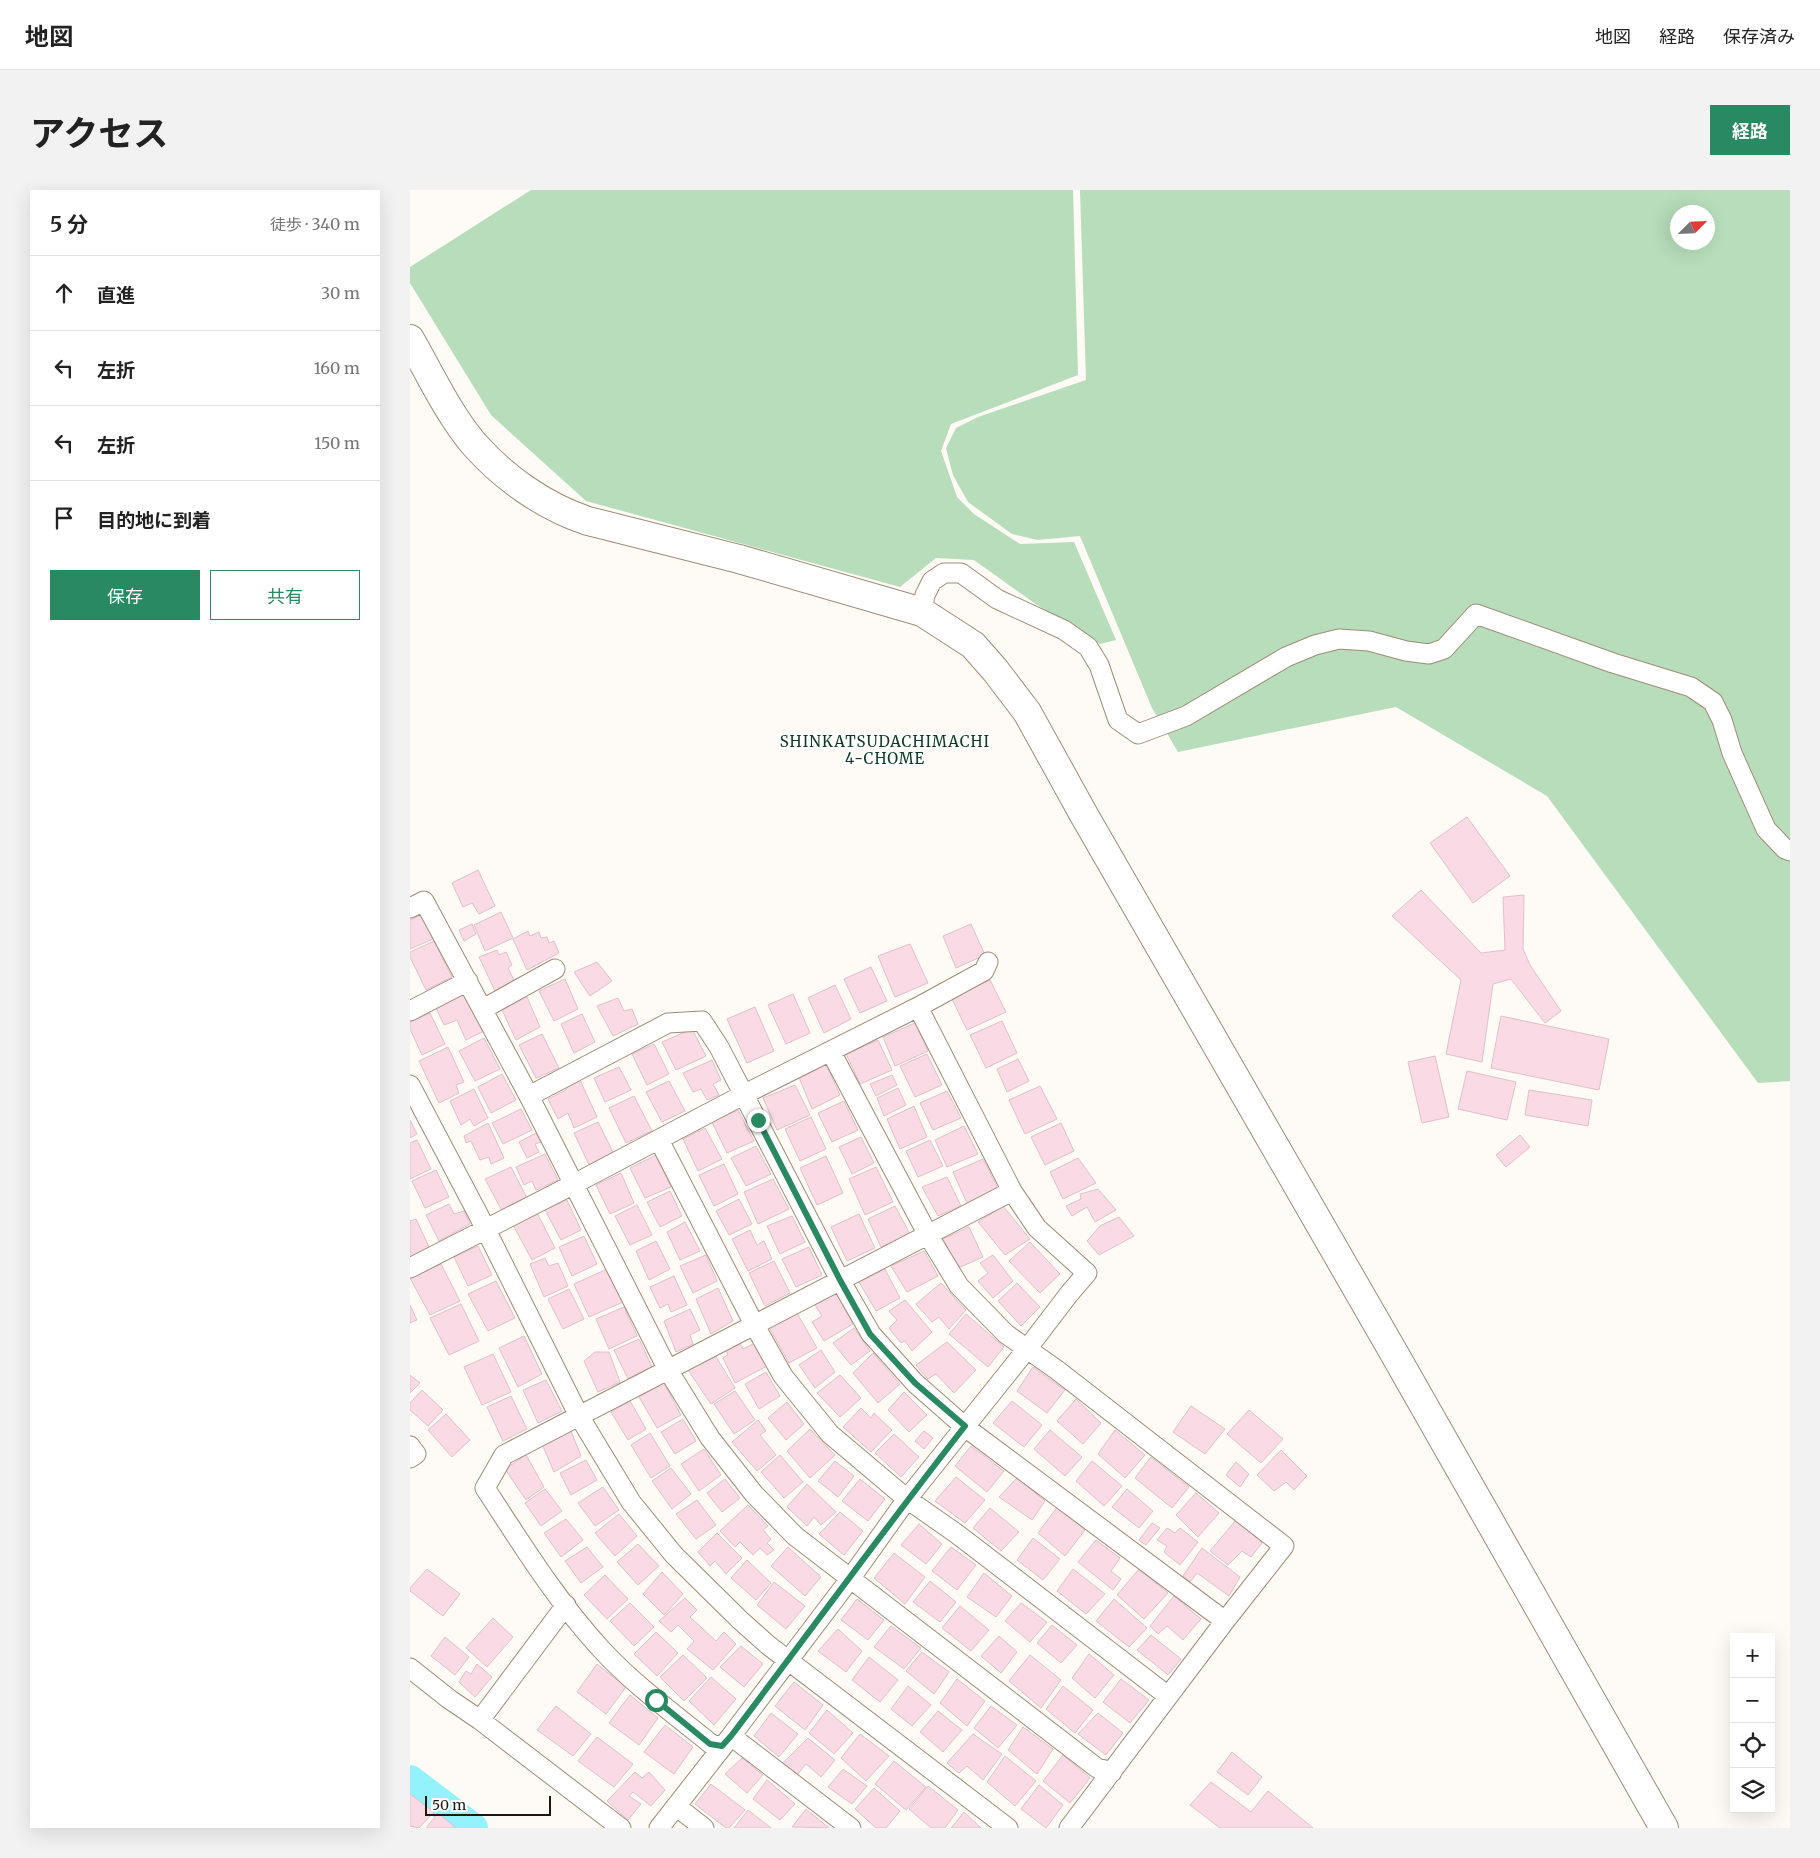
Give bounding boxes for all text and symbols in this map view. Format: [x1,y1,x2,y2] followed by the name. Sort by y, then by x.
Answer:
[25,21,73,52] text: 地図
[1595,25,1631,48] text: 地図
[1659,25,1695,48] text: 経路
[1723,25,1795,48] text: 保存済み
[1710,105,1790,155] button: 経路
[30,112,168,156] text: アクセス
[1670,205,1715,250] north arrow
[50,211,88,238] text: 5 分
[270,214,360,234] text: 徒歩 · 340 m
[50,279,78,307] icon: ahead
[97,283,135,307] text: 直進
[321,283,360,303] text: 30 m
[50,354,78,382] icon: left
[97,358,135,382] text: 左折
[314,358,360,378] text: 160 m
[50,429,78,457] icon: left
[97,433,135,457] text: 左折
[314,433,360,453] text: 150 m
[50,504,78,532] icon: arrive
[97,508,211,532] text: 目的地に到着
[50,570,200,620] button: 保存
[210,570,360,620] button: 共有
[780,732,990,768] district label: SHINKATSUDACHIMACHI 4-CHOME
[747,1109,770,1132] route end
[1730,1633,1775,1813] map controls
[1730,1633,1775,1678] button: +
[1730,1678,1775,1723] button: −
[645,1689,668,1712] route start
[1730,1723,1775,1768] button: locate
[1730,1768,1775,1813] button: layers
[425,1793,551,1816] scale bar
[432,1796,466,1814] text: 50 m

